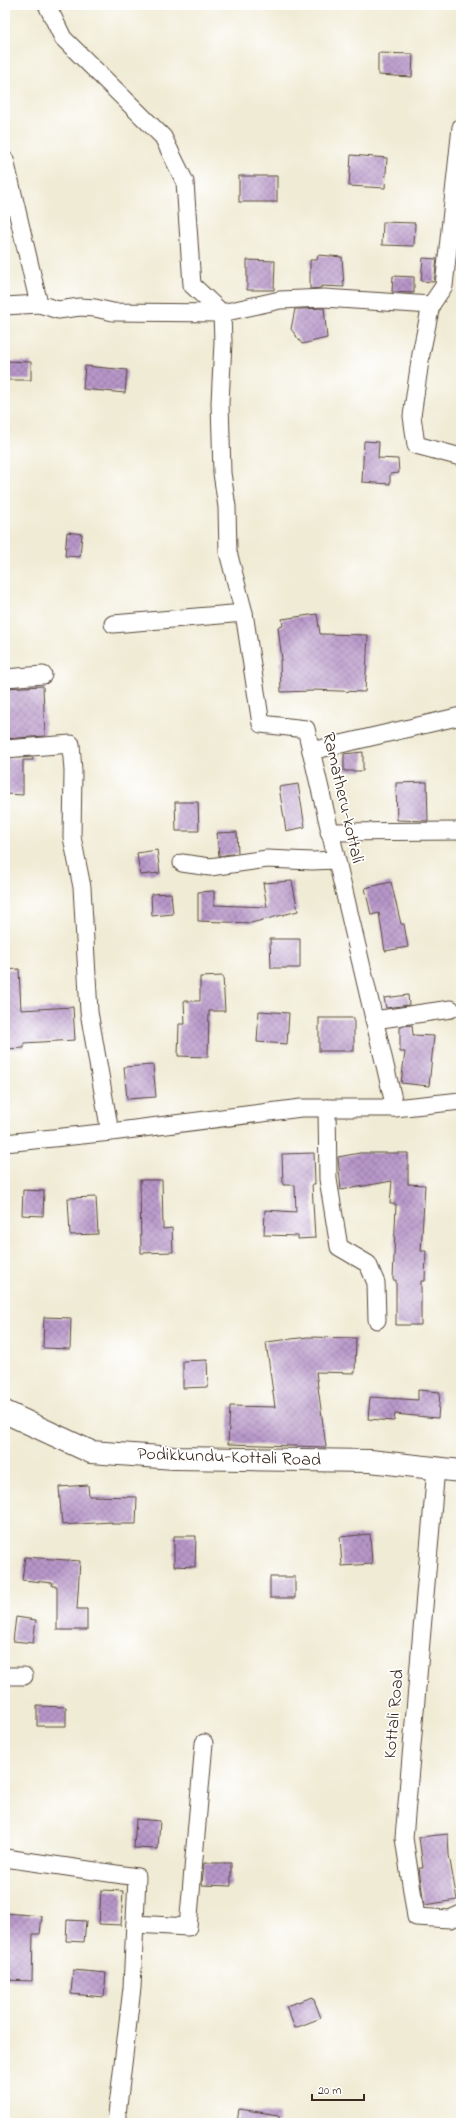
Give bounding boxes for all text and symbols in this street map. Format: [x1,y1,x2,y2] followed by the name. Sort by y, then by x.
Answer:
[314,730,370,866] street label: Ramatheru-kottali
[137,1442,321,1474] street label: Podikkundu-Kottali Road
[378,1668,412,1760] street label: Kottali Road
[312,2076,364,2102] scale bar
[318,2082,341,2100] text: 20 m

